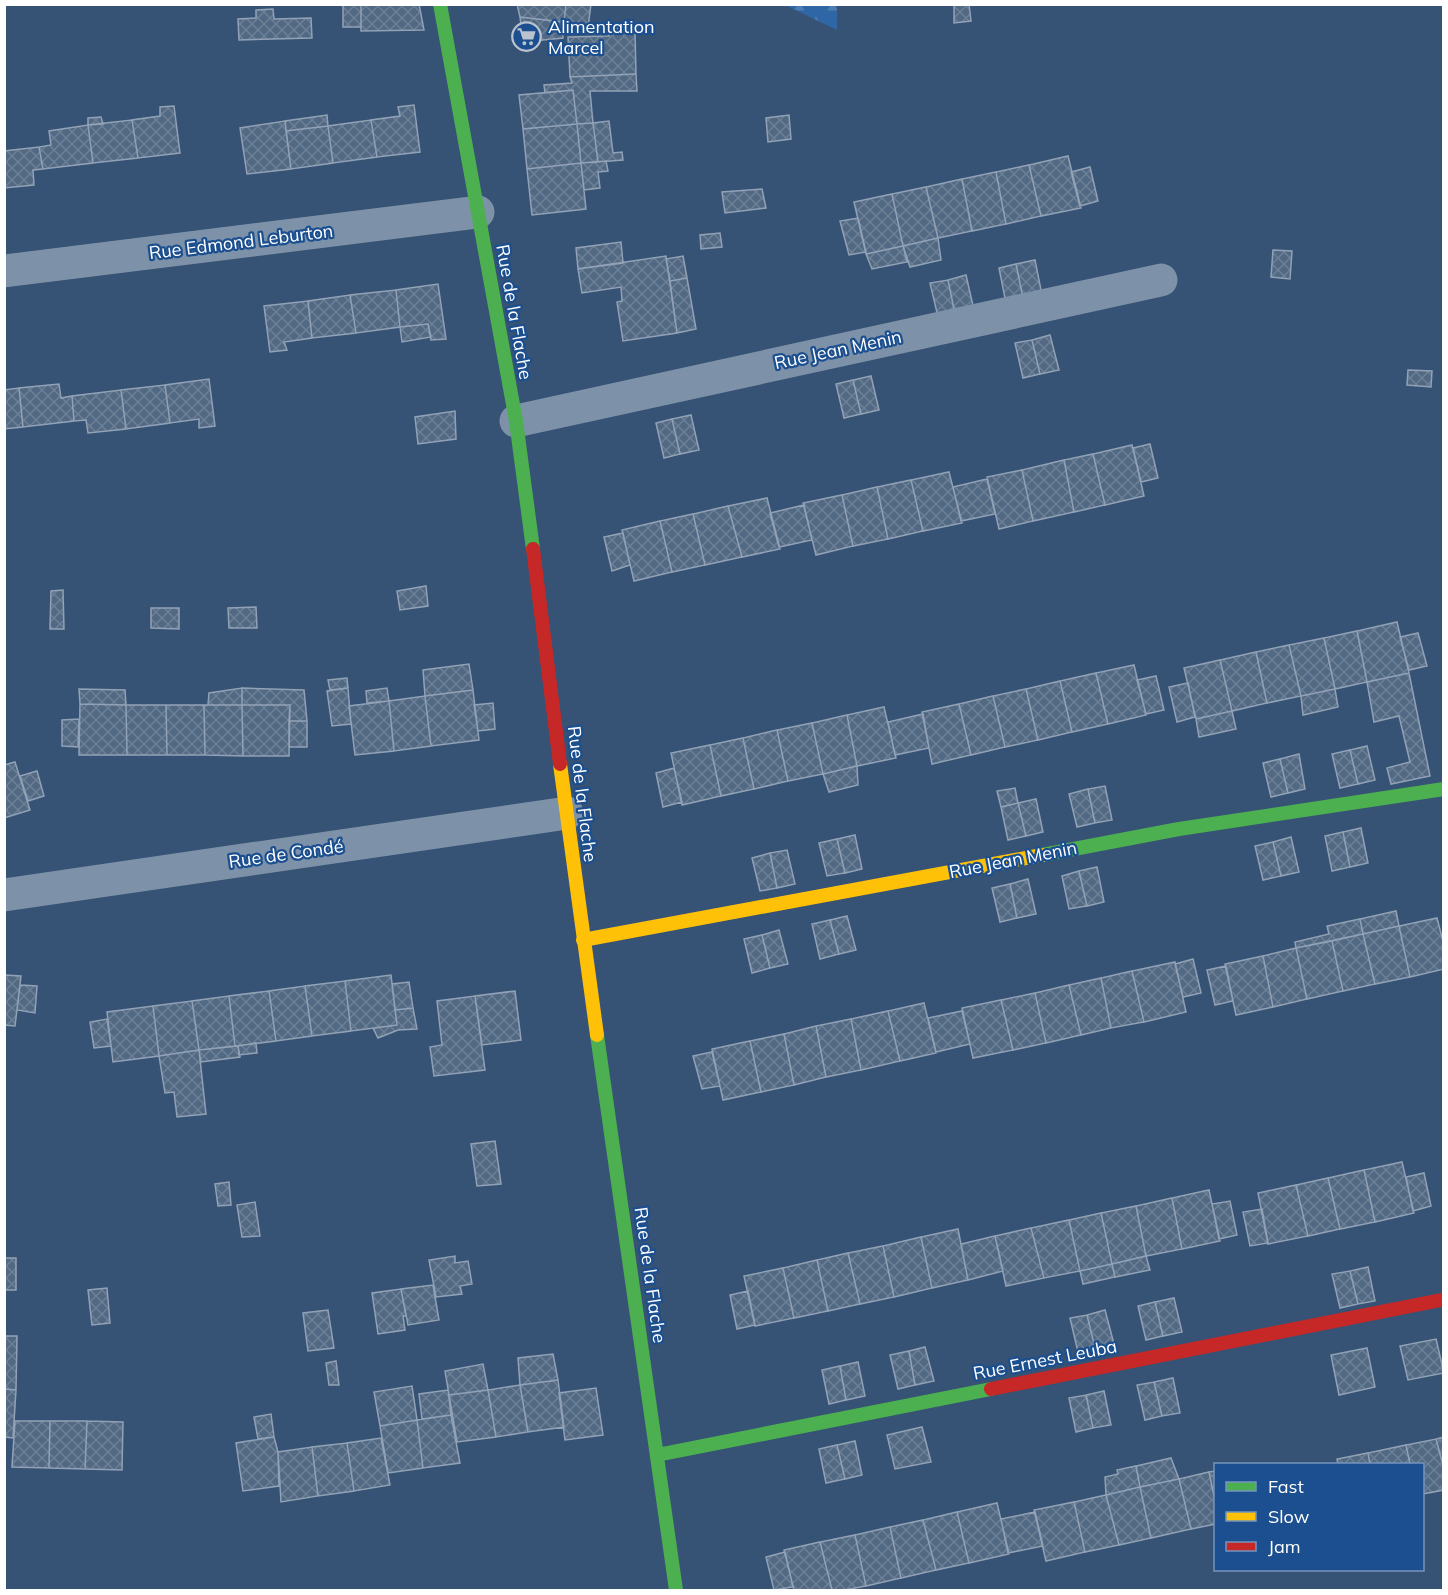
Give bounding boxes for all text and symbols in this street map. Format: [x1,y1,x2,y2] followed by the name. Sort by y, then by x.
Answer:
[548,15,654,59] place label: Alimentation Marcel
[511,21,543,53] supermarket icon: Alimentation Marcel
[147,219,334,264] street label: Rue Edmond Leburton
[491,243,538,381] street label: Rue de la Flache
[772,325,904,374] street label: Rue Jean Menin
[563,725,602,863] street label: Rue de la Flache
[227,834,345,873] street label: Rue de Condé
[947,836,1079,883] street label: Rue Jean Menin
[630,1206,671,1344] street label: Rue de la Flache
[971,1334,1119,1385] street label: Rue Ernest Leuba
[1214,1463,1424,1571] legend
[1268,1475,1304,1498] text: Fast
[1268,1505,1310,1528] text: Slow
[1268,1535,1301,1558] text: Jam

